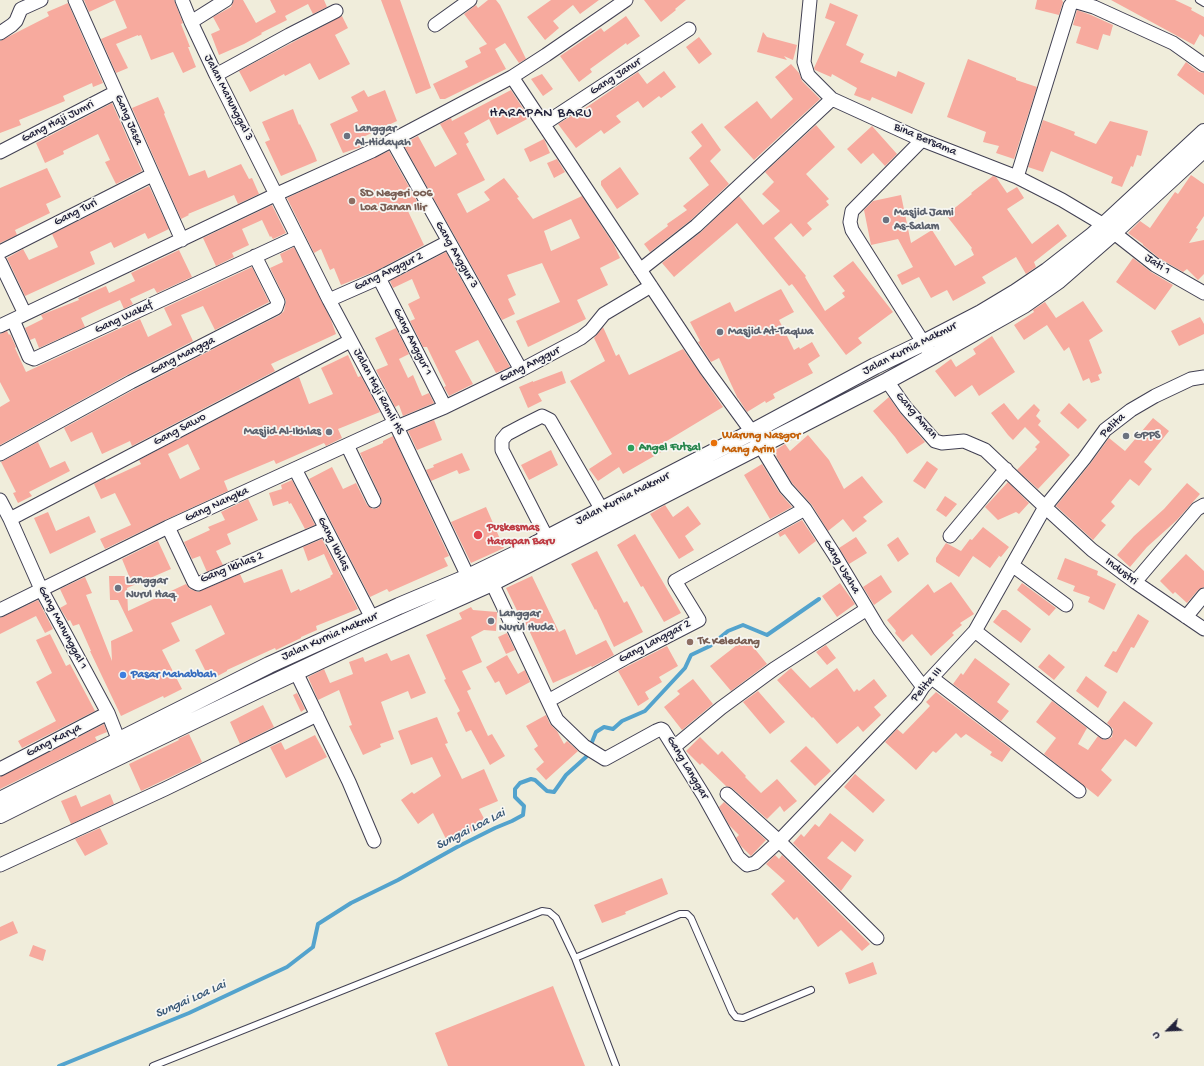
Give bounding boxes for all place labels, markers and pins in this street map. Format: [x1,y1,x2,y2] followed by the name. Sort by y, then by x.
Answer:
[355,122,411,150] place label: Langgar Al-Hidayah
[342,131,352,141] marker: Langgar Al-Hidayah
[360,187,433,215] place label: SD Negeri 006 Loa Janan Ilir
[347,196,357,206] marker: SD Negeri 006 Loa Janan Ilir
[894,206,954,234] place label: Masjid Jami As-Salam
[881,215,891,225] marker: Masjid Jami As-Salam
[728,325,814,339] place label: Masjid At-Taqwa
[715,327,725,337] marker: Masjid At-Taqwa
[244,425,321,439] place label: Masjid Al-Ikhlas
[324,427,334,437] marker: Masjid Al-Ikhlas
[722,429,800,457] place label: Warung Nasgor Mang Arim
[1134,429,1160,443] place label: GPPS
[1121,431,1131,441] marker: GPPS
[709,438,719,448] marker: Warung Nasgor Mang Arim
[639,441,701,455] place label: Angel Futsal
[626,443,636,453] marker: Angel Futsal
[487,521,555,549] place label: Puskesmas Harapan Baru
[472,529,484,541] marker: Puskesmas Harapan Baru
[126,574,176,602] place label: Langgar Nurul Haq
[113,583,123,593] marker: Langgar Nurul Haq
[499,607,554,635] place label: Langgar Nurul Huda
[486,616,496,626] marker: Langgar Nurul Huda
[698,635,760,649] place label: TK Keledang
[685,637,695,647] marker: TK Keledang
[131,668,216,682] place label: Pasar Mahabbah
[118,670,128,680] marker: Pasar Mahabbah

